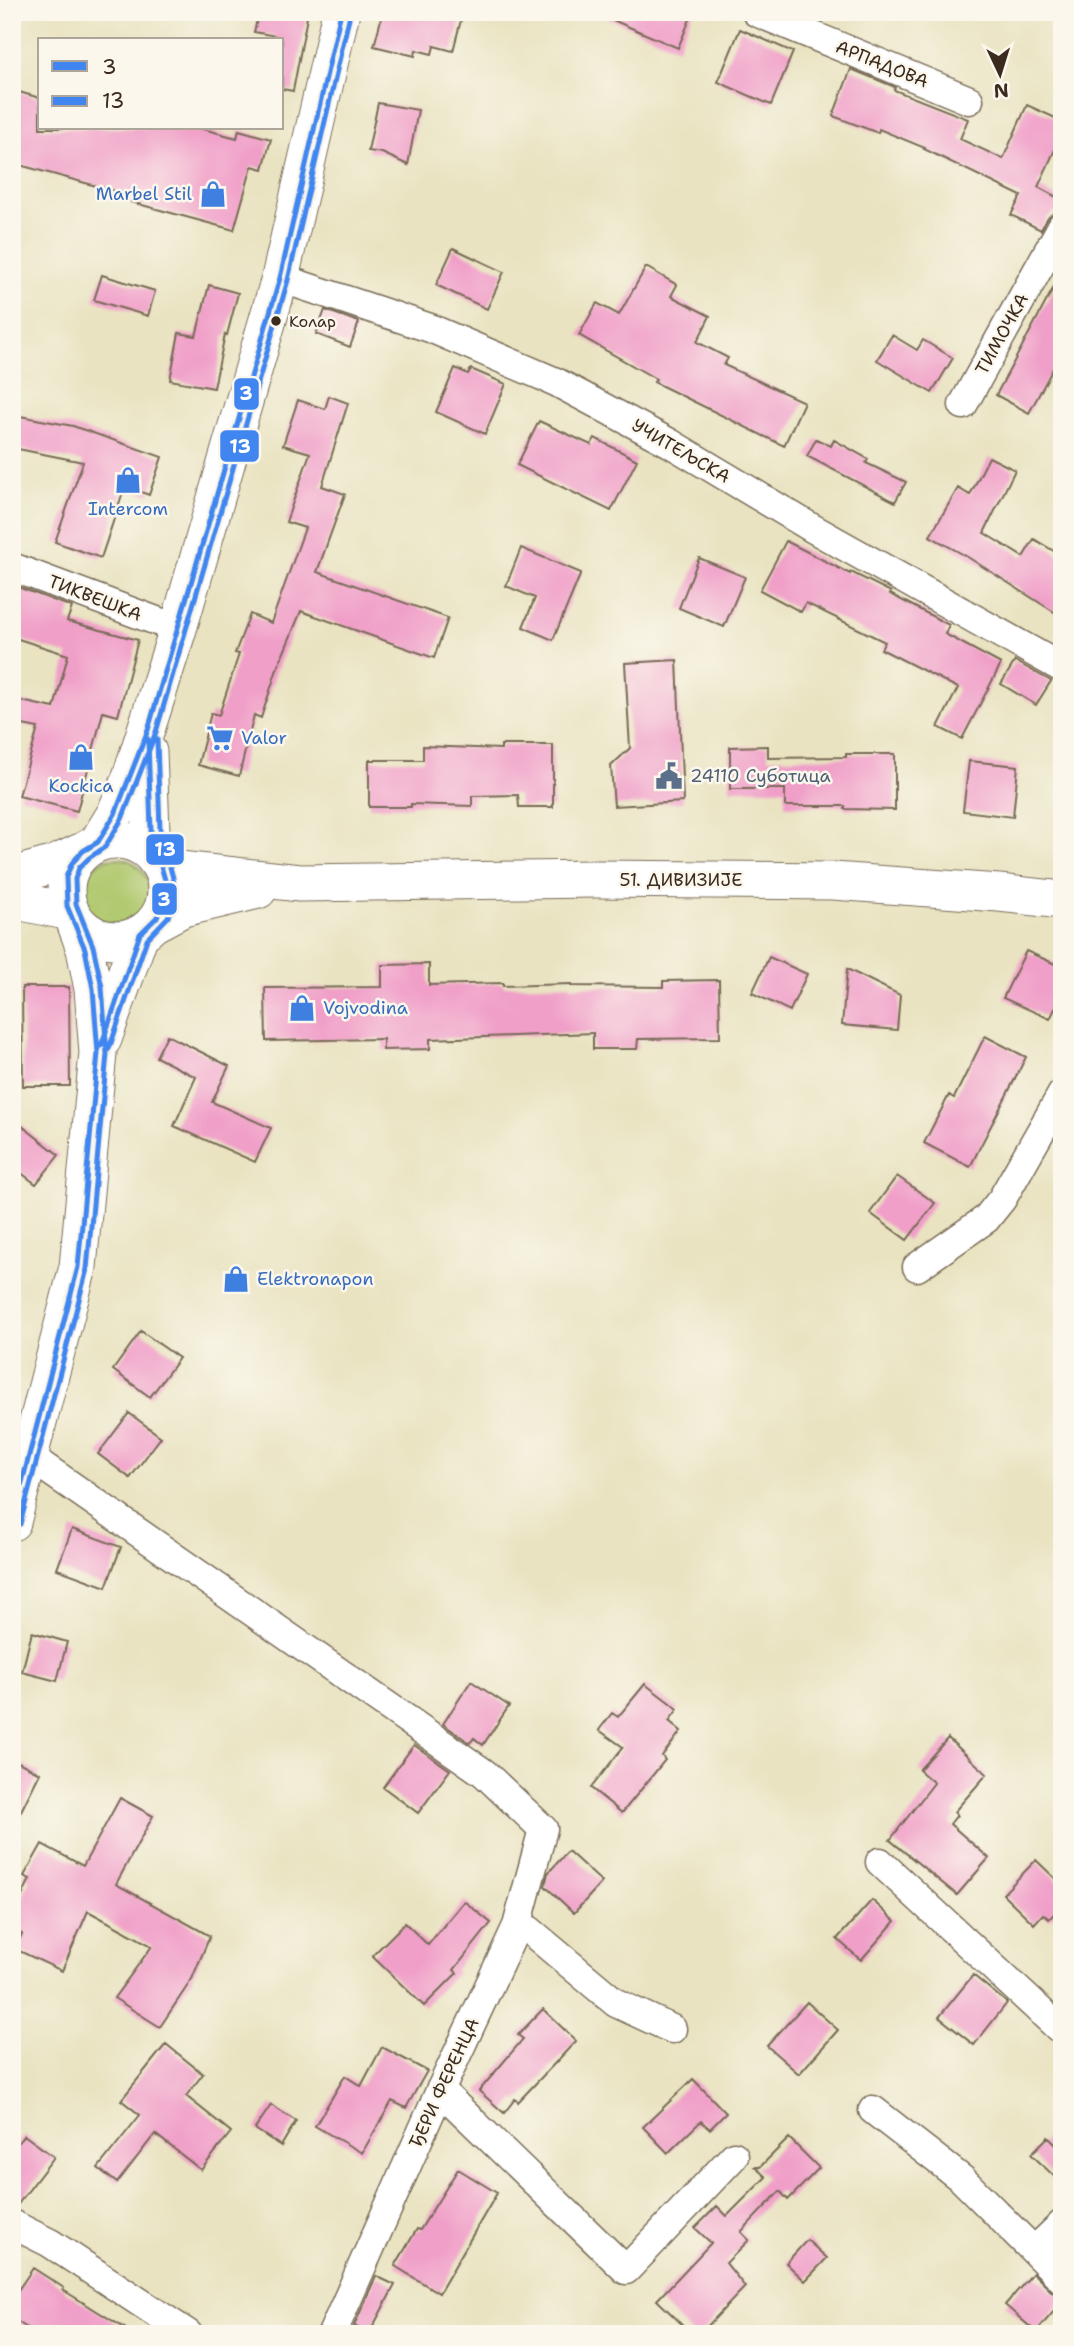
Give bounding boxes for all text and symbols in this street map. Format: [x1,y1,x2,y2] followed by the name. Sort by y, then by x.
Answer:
[832,35,932,93] street label: АРПАДОВА
[38,38,284,130] legend
[965,38,1036,108] north arrow
[102,53,117,81] text: 3
[993,77,1010,103] text: N
[102,87,124,115] text: 13
[198,179,228,209] shop icon: Marbel Stil
[96,182,193,206] place label: Marbel Stil
[970,289,1034,379] street label: ТИМОЧКА
[289,311,336,332] place label: Колар
[269,314,283,328] marker: Колар
[233,377,260,411] line badge: 3
[239,381,253,406] text: 3
[627,413,735,489] street label: УЧИТЕЉСКА
[219,429,260,463] line badge: 13
[229,434,251,459] text: 13
[113,465,143,495] shop icon: Intercom
[88,497,168,521] place label: Intercom
[45,569,145,627] street label: ТИКВЕШКА
[205,723,235,753] supermarket icon: Valor
[241,726,287,750] place label: Valor
[66,742,96,772] shop icon: Kockica
[654,761,684,791] public building icon: 24110 Суботица
[690,764,831,788] place label: 24110 Суботица
[48,774,114,798] place label: Kockica
[145,833,185,866] line badge: 13
[154,837,176,862] text: 13
[619,868,743,892] street label: 51. ДИВИЗИЈЕ
[151,882,178,916] line badge: 3
[157,887,171,912] text: 3
[287,993,317,1023] shop icon: Vojvodina
[323,996,408,1020] place label: Vojvodina
[221,1264,251,1294] shop icon: Elektronapon
[257,1267,373,1291] place label: Elektronapon
[403,2014,485,2152] street label: ЂЕРИ ФЕРЕНЦА

